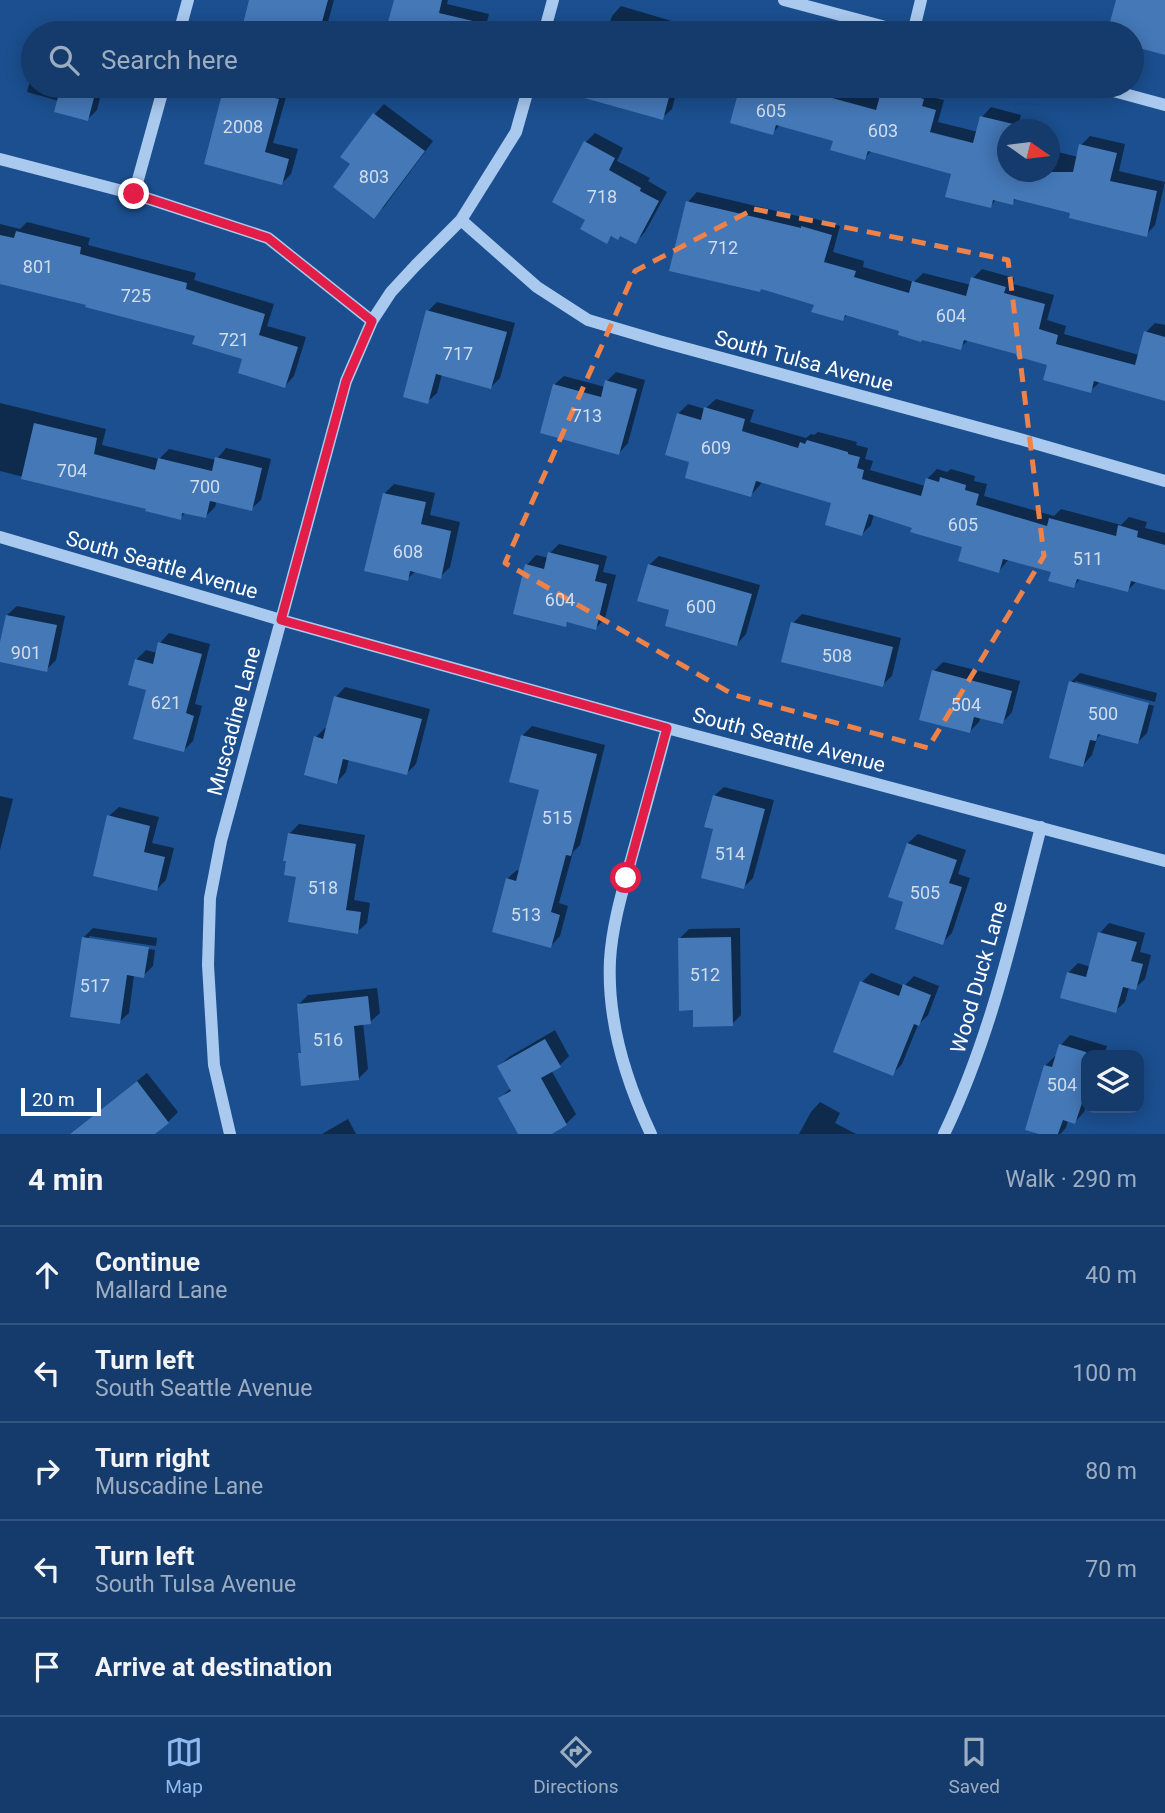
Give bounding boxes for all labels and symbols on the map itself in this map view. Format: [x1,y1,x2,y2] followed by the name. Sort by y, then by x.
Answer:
[756,100,786,121] house number: 605
[223,116,263,137] house number: 2008
[997,119,1060,182] north arrow
[868,120,898,141] house number: 603
[359,166,389,187] house number: 803
[118,178,149,209] route end
[587,186,617,207] house number: 718
[708,237,738,258] house number: 712
[23,256,53,277] house number: 801
[121,285,151,306] house number: 725
[936,305,966,326] house number: 604
[712,326,896,396] street label: South Tulsa Avenue
[219,329,249,350] house number: 721
[443,343,473,364] house number: 717
[572,405,602,426] house number: 713
[701,437,731,458] house number: 609
[57,460,87,481] house number: 704
[190,476,220,497] house number: 700
[948,514,978,535] house number: 605
[63,526,261,604] street label: South Seattle Avenue
[393,541,423,562] house number: 608
[1073,548,1103,569] house number: 511
[545,589,575,610] house number: 604
[686,596,716,617] house number: 600
[11,642,41,663] house number: 901
[203,644,265,798] street label: Muscadine Lane
[822,645,852,666] house number: 508
[151,692,181,713] house number: 621
[951,694,981,715] house number: 504
[690,703,888,777] street label: South Seattle Avenue
[1088,703,1118,724] house number: 500
[542,807,572,828] house number: 515
[715,843,745,864] house number: 514
[610,862,641,893] route start
[308,877,338,898] house number: 518
[910,882,940,903] house number: 505
[946,898,1012,1056] street label: Wood Duck Lane
[511,904,541,925] house number: 513
[690,964,720,985] house number: 512
[80,975,110,996] house number: 517
[313,1029,343,1050] house number: 516
[1047,1074,1077,1095] house number: 504
[21,1085,102,1117] scale bar

